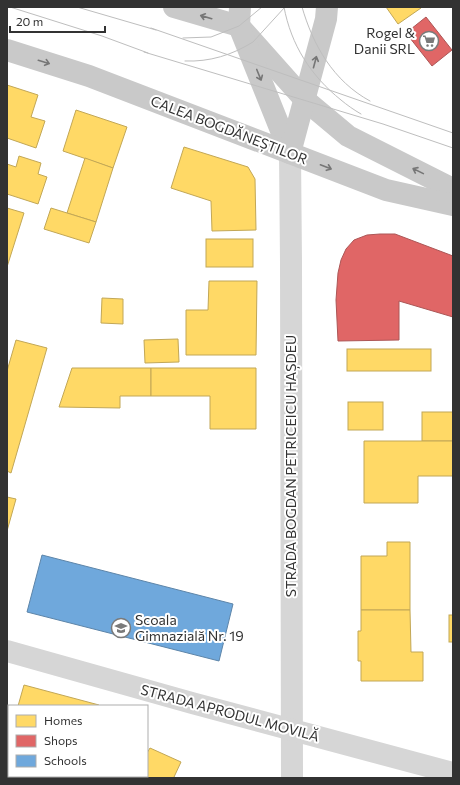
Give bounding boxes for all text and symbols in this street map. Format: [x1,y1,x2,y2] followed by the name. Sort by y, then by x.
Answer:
[10,8,105,34] scale bar
[200,13,213,20] one-way arrow
[16,14,43,28] text: 20 m
[354,24,416,57] place label: Rogel & Danii SRL
[418,30,440,52] supermarket icon: Rogel & Danii SRL
[312,56,319,69] one-way arrow
[38,59,51,66] one-way arrow
[256,69,264,81] one-way arrow
[148,92,310,168] street label: CALEA BOGDĂNEȘTILOR
[320,164,332,172] one-way arrow
[412,167,424,175] one-way arrow
[282,335,300,597] street label: STRADA BOGDAN PETRICEICU HAȘDEU
[135,611,244,644] place label: Scoala Gimnazială Nr. 19
[110,617,132,639] school or university icon: Scoala Gimnazială Nr. 19
[139,680,322,745] street label: STRADA APRODUL MOVILĂ
[8,705,148,777] legend
[44,713,82,727] text: Homes
[44,733,78,747] text: Shops
[44,753,87,767] text: Schools

